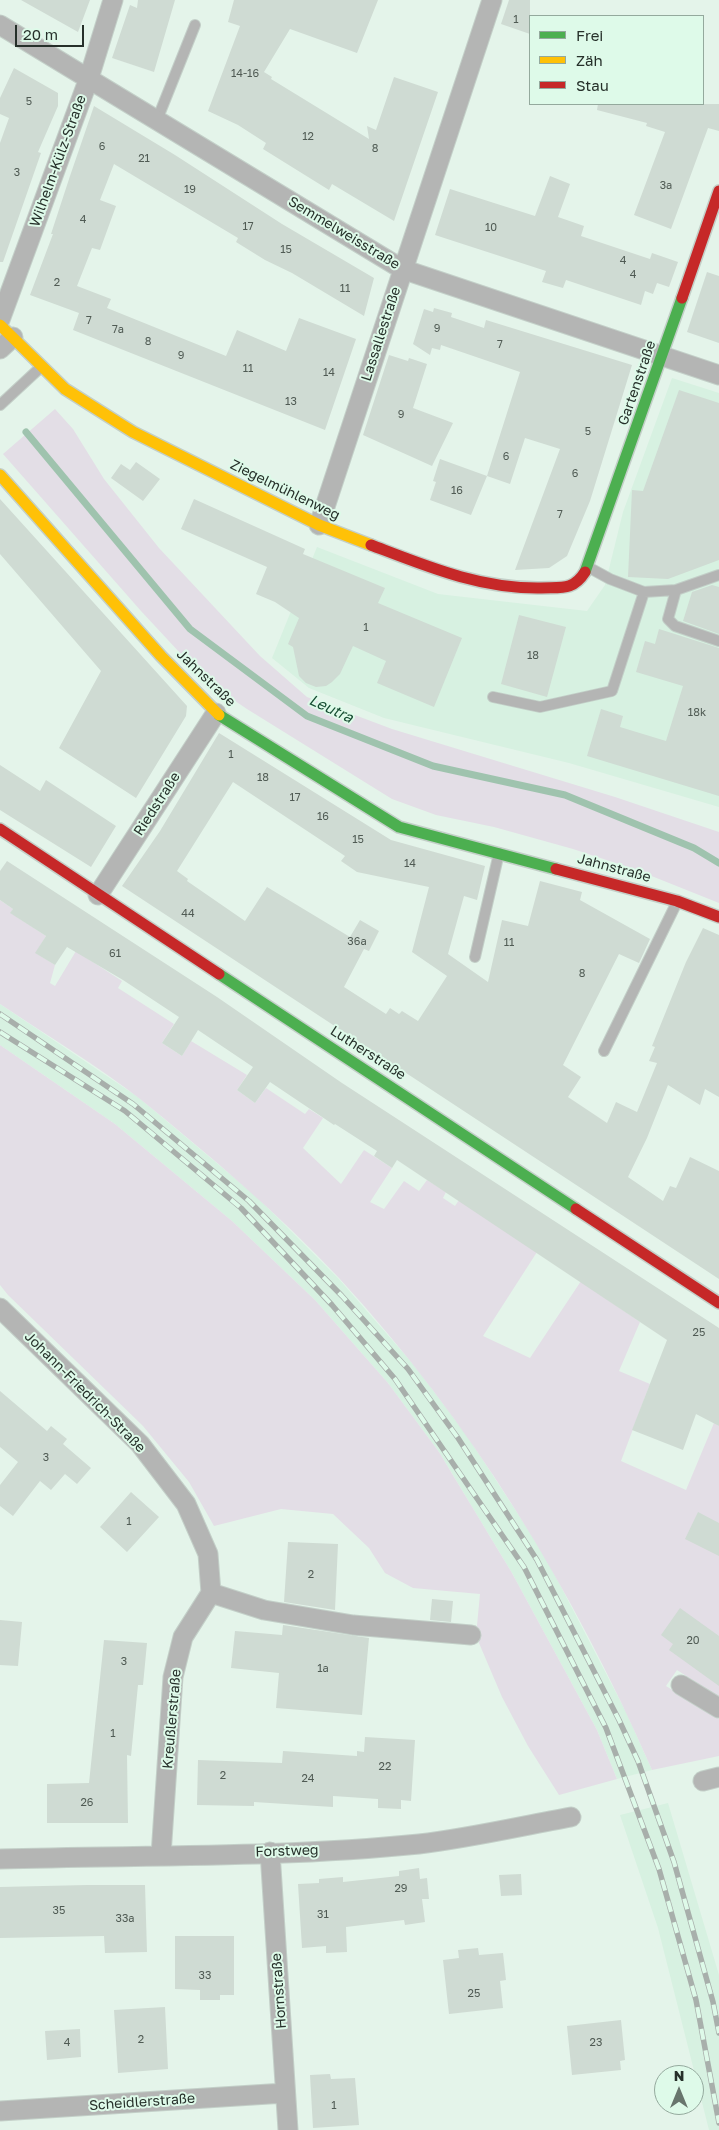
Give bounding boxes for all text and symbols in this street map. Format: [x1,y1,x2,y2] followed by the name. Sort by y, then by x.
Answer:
[513,13,519,27] house number: 1
[18,15,86,47] scale bar
[529,15,704,105] legend
[23,25,58,43] text: 20 m
[576,26,603,44] text: Frei
[576,51,603,69] text: Zäh
[231,67,259,81] house number: 14-16
[576,76,609,94] text: Stau
[26,93,90,229] street label: Wilhelm-Külz-Straße
[26,95,32,109] house number: 5
[302,130,314,144] house number: 12
[99,140,105,154] house number: 6
[372,142,378,156] house number: 8
[138,152,150,166] house number: 21
[14,166,20,180] house number: 3
[660,179,672,193] house number: 3a
[184,183,196,197] house number: 19
[285,193,403,273] street label: Semmelweisstraße
[80,213,86,227] house number: 4
[242,220,254,234] house number: 17
[485,221,497,235] house number: 10
[280,243,292,257] house number: 15
[620,254,626,268] house number: 4
[630,268,636,282] house number: 4
[54,276,60,290] house number: 2
[340,282,350,296] house number: 11
[358,285,404,383] street label: Lassallestraße
[86,314,92,328] house number: 7
[434,322,440,336] house number: 9
[112,323,124,337] house number: 7a
[145,335,151,349] house number: 8
[497,338,503,352] house number: 7
[615,339,659,427] street label: Gartenstraße
[178,349,184,363] house number: 9
[243,362,253,376] house number: 11
[323,366,335,380] house number: 14
[285,395,297,409] house number: 13
[398,408,404,422] house number: 9
[585,425,591,439] house number: 5
[503,450,509,464] house number: 6
[227,456,343,524] street label: Ziegelmühlenweg
[572,467,578,481] house number: 6
[451,484,463,498] house number: 16
[557,508,563,522] house number: 7
[363,621,369,635] house number: 1
[173,646,239,710] street label: Jahnstraße
[527,649,539,663] house number: 18
[306,691,356,727] water label: Leutra
[688,706,706,720] house number: 18k
[228,748,234,762] house number: 1
[130,769,184,839] street label: Riedstraße
[257,771,269,785] house number: 18
[289,791,301,805] house number: 17
[317,810,329,824] house number: 16
[352,833,364,847] house number: 15
[575,850,653,886] street label: Jahnstraße
[404,857,416,871] house number: 14
[181,907,195,921] house number: 44
[347,935,367,949] house number: 36a
[504,936,514,950] house number: 11
[109,947,121,961] house number: 61
[579,967,585,981] house number: 8
[327,1022,409,1084] street label: Lutherstraße
[693,1326,705,1340] house number: 25
[21,1328,149,1456] street label: Johann-Friedrich-Straße
[43,1451,49,1465] house number: 3
[126,1515,132,1529] house number: 1
[308,1568,314,1582] house number: 2
[686,1634,700,1648] house number: 20
[121,1655,127,1669] house number: 3
[317,1662,329,1676] house number: 1a
[159,1668,185,1770] street label: Kreußlerstraße
[110,1727,116,1741] house number: 1
[379,1760,391,1774] house number: 22
[220,1769,226,1783] house number: 2
[301,1772,315,1786] house number: 24
[80,1796,94,1810] house number: 26
[255,1842,319,1860] street label: Forstweg
[394,1882,408,1896] house number: 29
[53,1904,65,1918] house number: 35
[317,1908,329,1922] house number: 31
[115,1912,135,1926] house number: 33a
[268,1953,290,2029] street label: Hornstraße
[199,1969,211,1983] house number: 33
[468,1987,480,2001] house number: 25
[138,2033,144,2047] house number: 2
[64,2036,70,2050] house number: 4
[590,2036,602,2050] house number: 23
[654,2065,704,2115] north arrow
[674,2067,684,2084] text: N
[88,2090,196,2114] street label: Scheidlerstraße
[331,2099,337,2113] house number: 1

